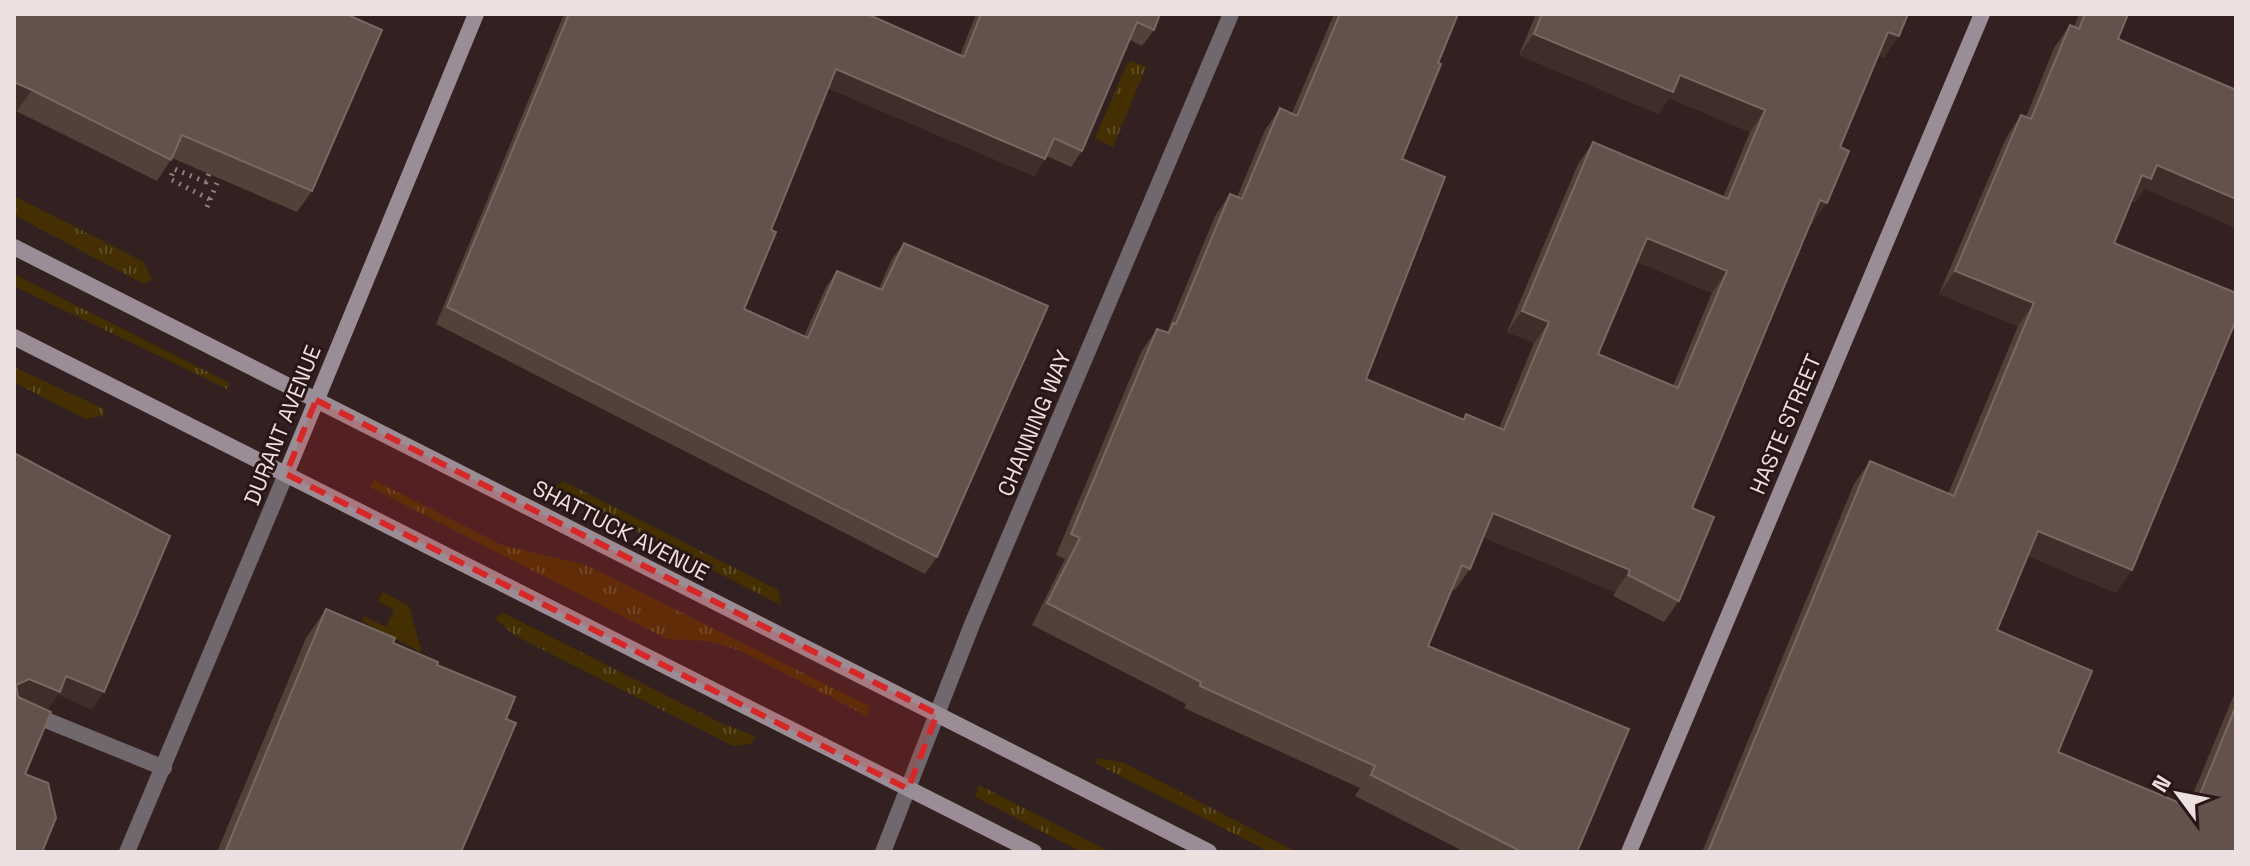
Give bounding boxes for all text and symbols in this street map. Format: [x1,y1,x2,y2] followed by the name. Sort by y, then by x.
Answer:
[237,341,327,509] street label: DURANT AVENUE
[991,345,1078,500] street label: CHANNING WAY
[1743,350,1827,498] street label: HASTE STREET
[528,474,714,586] street label: SHATTUCK AVENUE
[2138,754,2218,834] north arrow
[2145,770,2177,797] text: N

